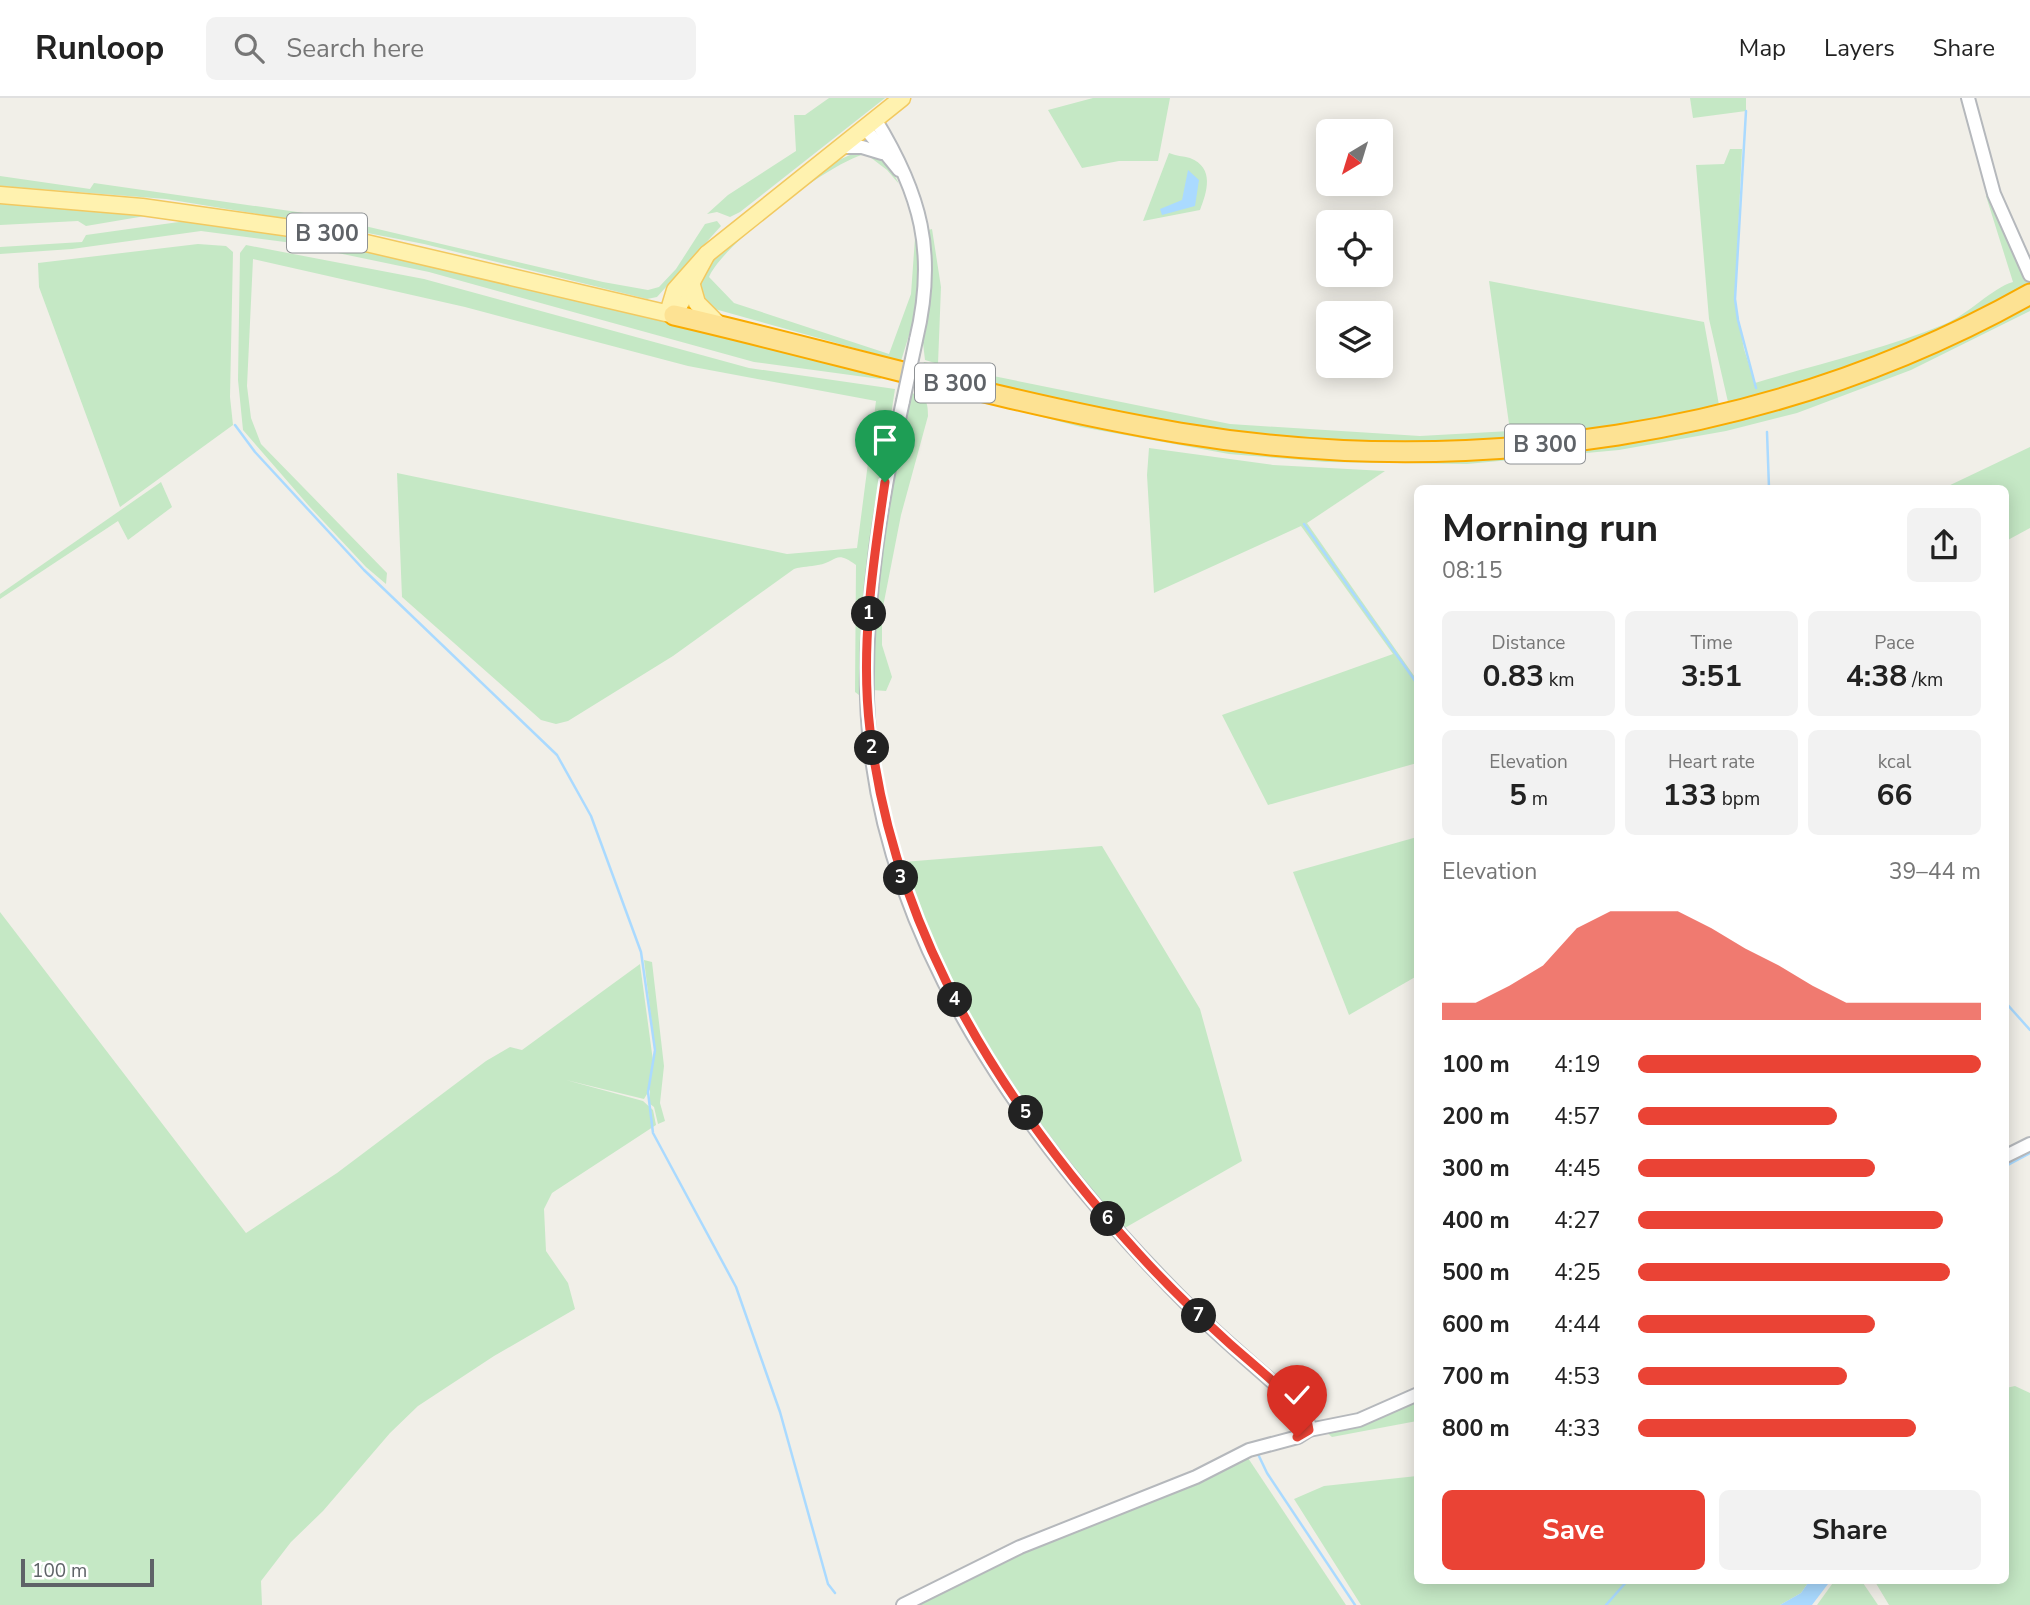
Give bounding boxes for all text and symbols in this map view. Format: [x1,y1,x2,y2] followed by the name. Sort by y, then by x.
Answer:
[206,17,696,80] search box
[35,26,164,71] text: Runloop
[230,29,268,67] icon: search
[286,31,424,66] text: Search here
[1739,32,1786,64] text: Map
[1824,32,1895,64] text: Layers
[1933,32,1995,64] text: Share
[1316,119,1393,196] north arrow
[1316,119,1393,378] map controls
[1316,210,1393,287] button: locate
[287,214,367,252] road number: B 300
[1316,301,1393,378] button: layers
[915,364,995,402] road number: B 300
[855,410,915,482] pin
[866,421,904,459] icon: arrive
[1505,424,1585,464] road number: B 300
[1442,503,1658,554] text: Morning run
[1907,508,1981,582] button: share
[1442,555,1502,586] text: 08:15
[852,596,886,632] pin: 1
[863,600,874,626] text: 1
[1492,630,1565,656] text: Distance
[1690,630,1733,656] text: Time
[1874,630,1915,656] text: Pace
[1482,656,1544,697] text: 0.83
[1681,656,1742,697] text: 3:51
[1846,656,1907,697] text: 4:38
[1544,667,1575,693] text: km
[1907,667,1943,693] text: /km
[854,730,890,766] pin: 2
[866,734,877,760] text: 2
[1489,749,1568,775] text: Elevation
[1668,749,1755,775] text: Heart rate
[1878,749,1911,775] text: kcal
[1509,775,1527,816] text: 5
[1663,775,1717,816] text: 133
[1877,775,1913,816] text: 66
[1527,786,1548,812] text: m
[1717,786,1760,812] text: bpm
[1442,856,1537,887] text: Elevation
[1889,856,1981,887] text: 39–44 m
[884,860,918,896] pin: 3
[895,864,906,890] text: 3
[937,982,972,1018] pin: 4
[949,986,960,1012] text: 4
[1442,1049,1510,1080] text: 100 m
[1554,1049,1601,1080] text: 4:19
[1009,1096,1044,1130] pin: 5
[1020,1099,1031,1125] text: 5
[1442,1101,1510,1132] text: 200 m
[1554,1101,1601,1132] text: 4:57
[1442,1153,1510,1184] text: 300 m
[1554,1153,1601,1184] text: 4:45
[1090,1202,1126,1236] pin: 6
[1102,1205,1113,1231] text: 6
[1442,1205,1510,1236] text: 400 m
[1554,1205,1601,1236] text: 4:27
[1442,1257,1510,1288] text: 500 m
[1554,1257,1601,1288] text: 4:25
[1182,1298,1216,1334] pin: 7
[1193,1302,1204,1328] text: 7
[1442,1309,1510,1340] text: 600 m
[1554,1309,1601,1340] text: 4:44
[1442,1361,1510,1392] text: 700 m
[1554,1361,1601,1392] text: 4:53
[1267,1365,1327,1437] pin
[1278,1376,1316,1414] icon: check
[1442,1413,1510,1444] text: 800 m
[1554,1413,1601,1444] text: 4:33
[1442,1490,1705,1570] button: Save
[1719,1490,1981,1570] button: Share
[21,1556,154,1588] scale bar
[32,1558,87,1584] text: 100 m

